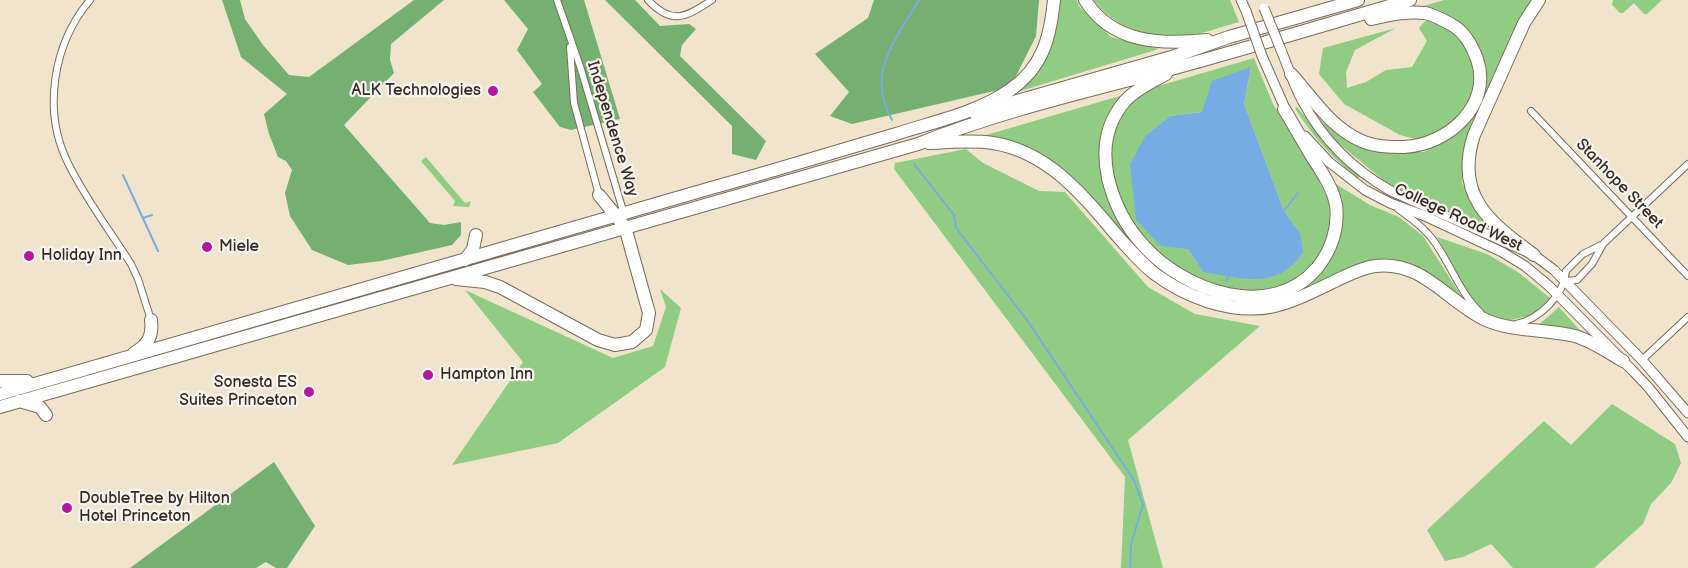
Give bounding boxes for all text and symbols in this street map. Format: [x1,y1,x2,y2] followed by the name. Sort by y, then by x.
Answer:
[582,59,642,199] street label: Independence Way
[352,81,481,101] place label: ALK Technologies
[486,84,500,98] marker: ALK Technologies
[1571,135,1667,233] street label: Stanhope Street
[1391,180,1525,256] street label: College Road West
[219,237,259,257] place label: Miele
[200,240,214,254] marker: Miele
[41,246,122,266] place label: Holiday Inn
[22,249,36,263] marker: Holiday Inn
[440,365,533,385] place label: Hampton Inn
[421,368,435,382] marker: Hampton Inn
[179,373,297,411] place label: Sonesta ES Suites Princeton
[302,385,316,399] marker: Sonesta ES Suites Princeton
[79,489,230,527] place label: DoubleTree by Hilton Hotel Princeton
[60,501,74,515] marker: DoubleTree by Hilton Hotel Princeton

